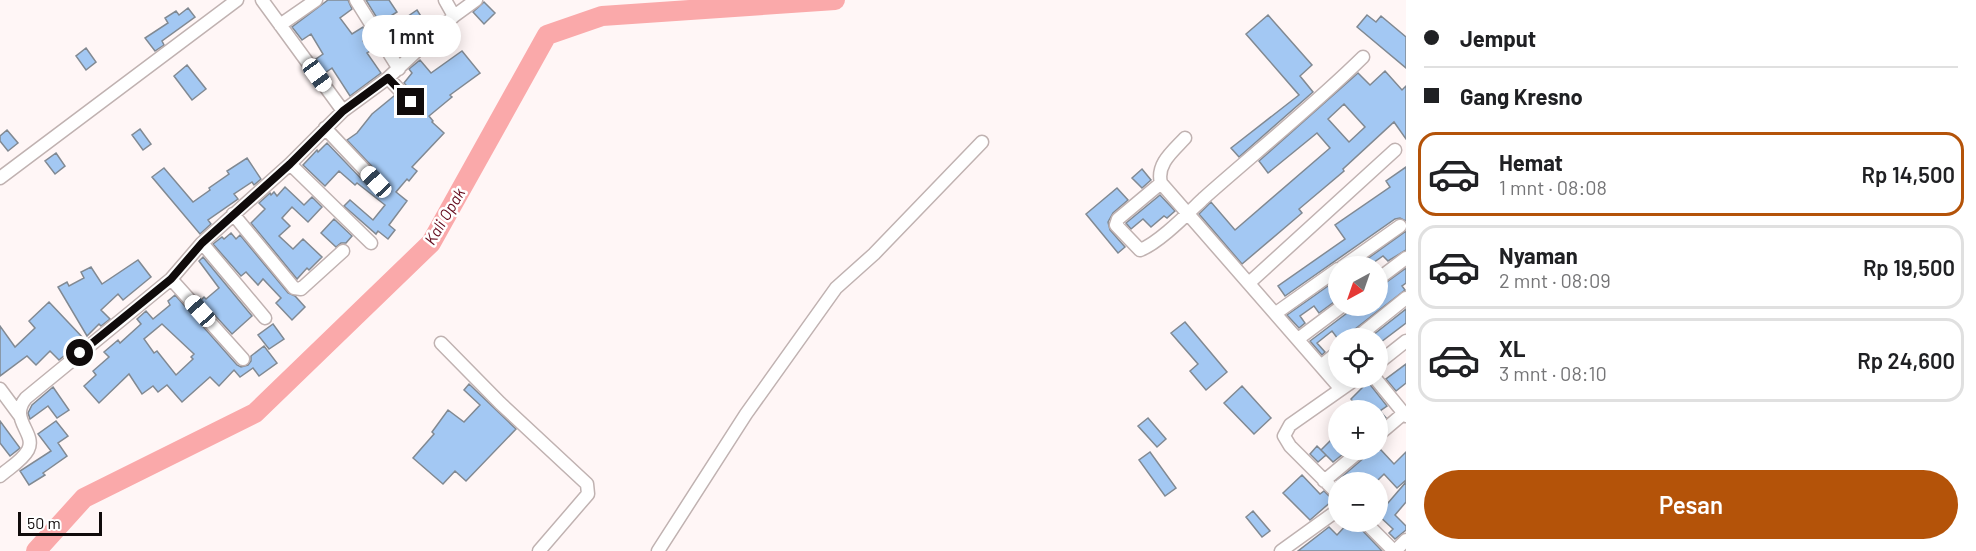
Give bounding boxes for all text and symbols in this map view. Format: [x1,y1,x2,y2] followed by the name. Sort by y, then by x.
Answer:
[362,15,460,57] callout: 1 mnt
[389,24,435,48] text: 1 mnt
[1460,25,1536,51] text: Jemput
[299,55,335,95] car
[1460,83,1583,109] text: Gang Kresno
[397,88,424,115] route end
[1427,147,1481,201] icon: car
[1499,149,1563,175] text: Hemat
[1862,161,1955,187] text: Rp 14,500
[357,163,395,201] car
[1499,175,1607,199] text: 1 mnt · 08:08
[420,184,468,248] water label: Kali Opak
[1427,240,1481,294] icon: car
[1499,242,1578,268] text: Nyaman
[1863,254,1955,280] text: Rp 19,500
[1328,256,1388,316] north arrow
[1328,256,1388,532] map controls
[1499,268,1611,292] text: 2 mnt · 08:09
[181,292,219,330] car
[1328,328,1388,388] button: locate
[1427,333,1481,387] icon: car
[1499,335,1525,361] text: XL
[66,339,93,366] route start
[1857,347,1955,373] text: Rp 24,600
[1499,361,1607,385] text: 3 mnt · 08:10
[1328,400,1388,460] button: +
[1424,470,1958,539] button: Pesan
[1328,472,1388,532] button: −
[18,509,102,536] scale bar
[27,513,61,532] text: 50 m

